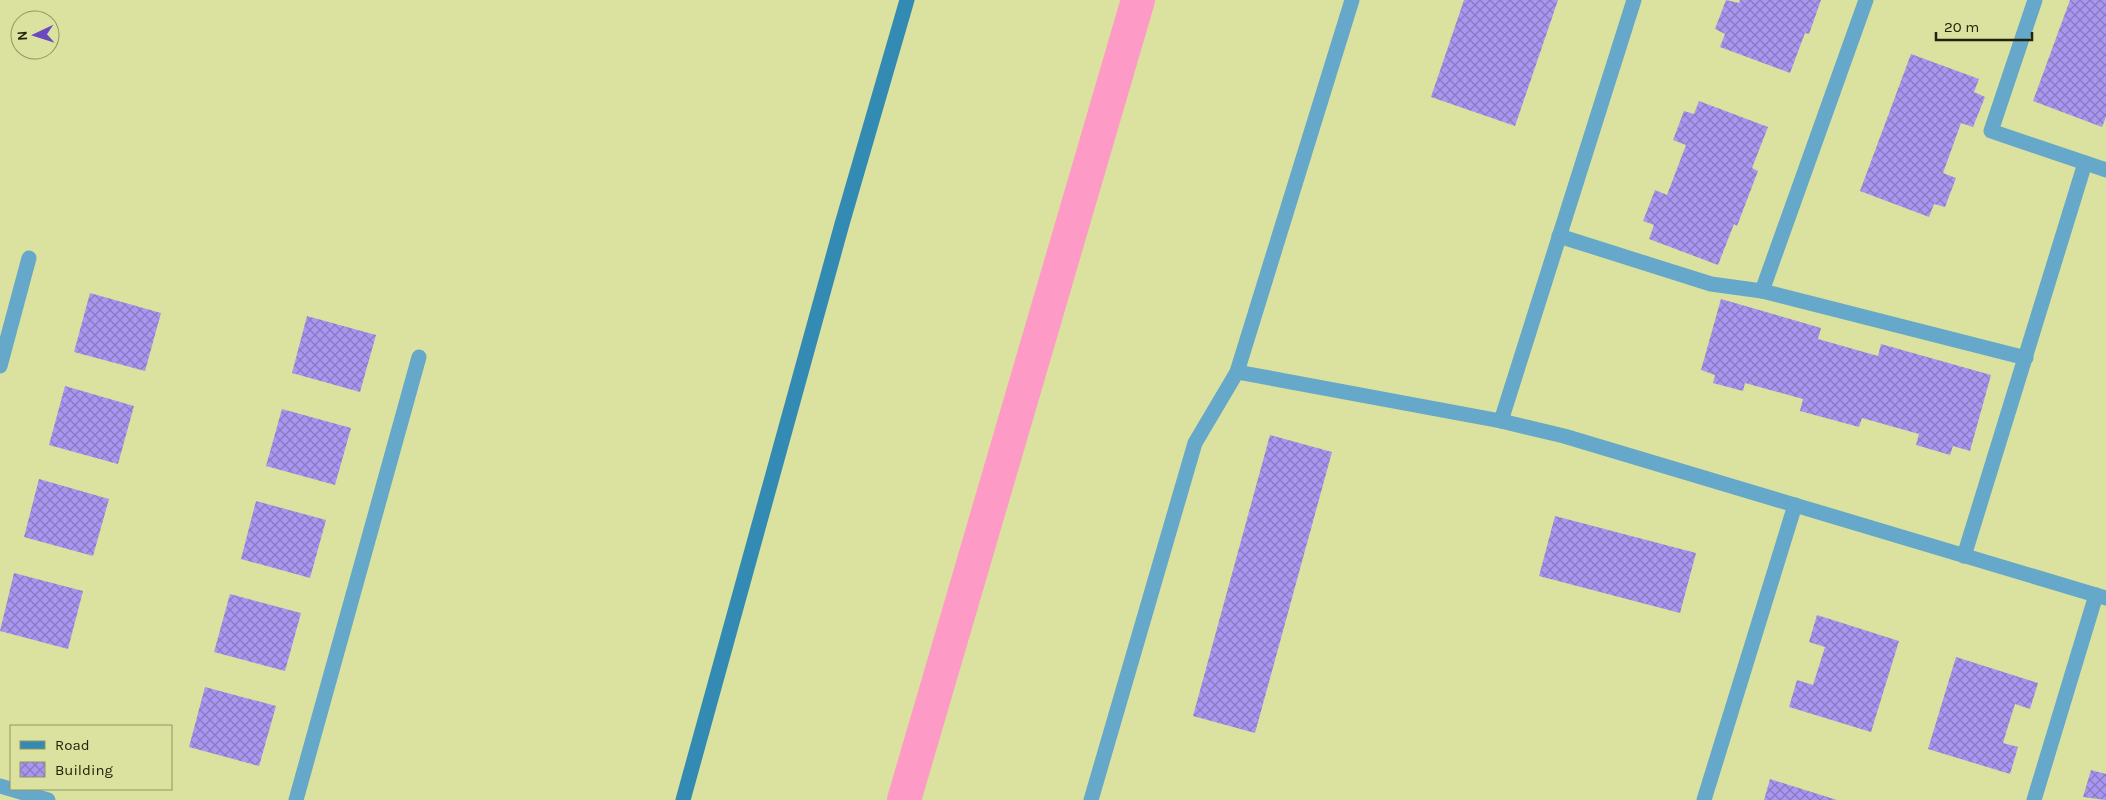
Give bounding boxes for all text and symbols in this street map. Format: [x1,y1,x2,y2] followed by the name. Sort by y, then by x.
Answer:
[10,10,60,60] north arrow
[1936,10,2032,42] scale bar
[1944,18,1979,36] text: 20 m
[14,30,31,41] text: N
[10,725,172,790] legend
[55,736,90,754] text: Road
[55,761,113,779] text: Building

